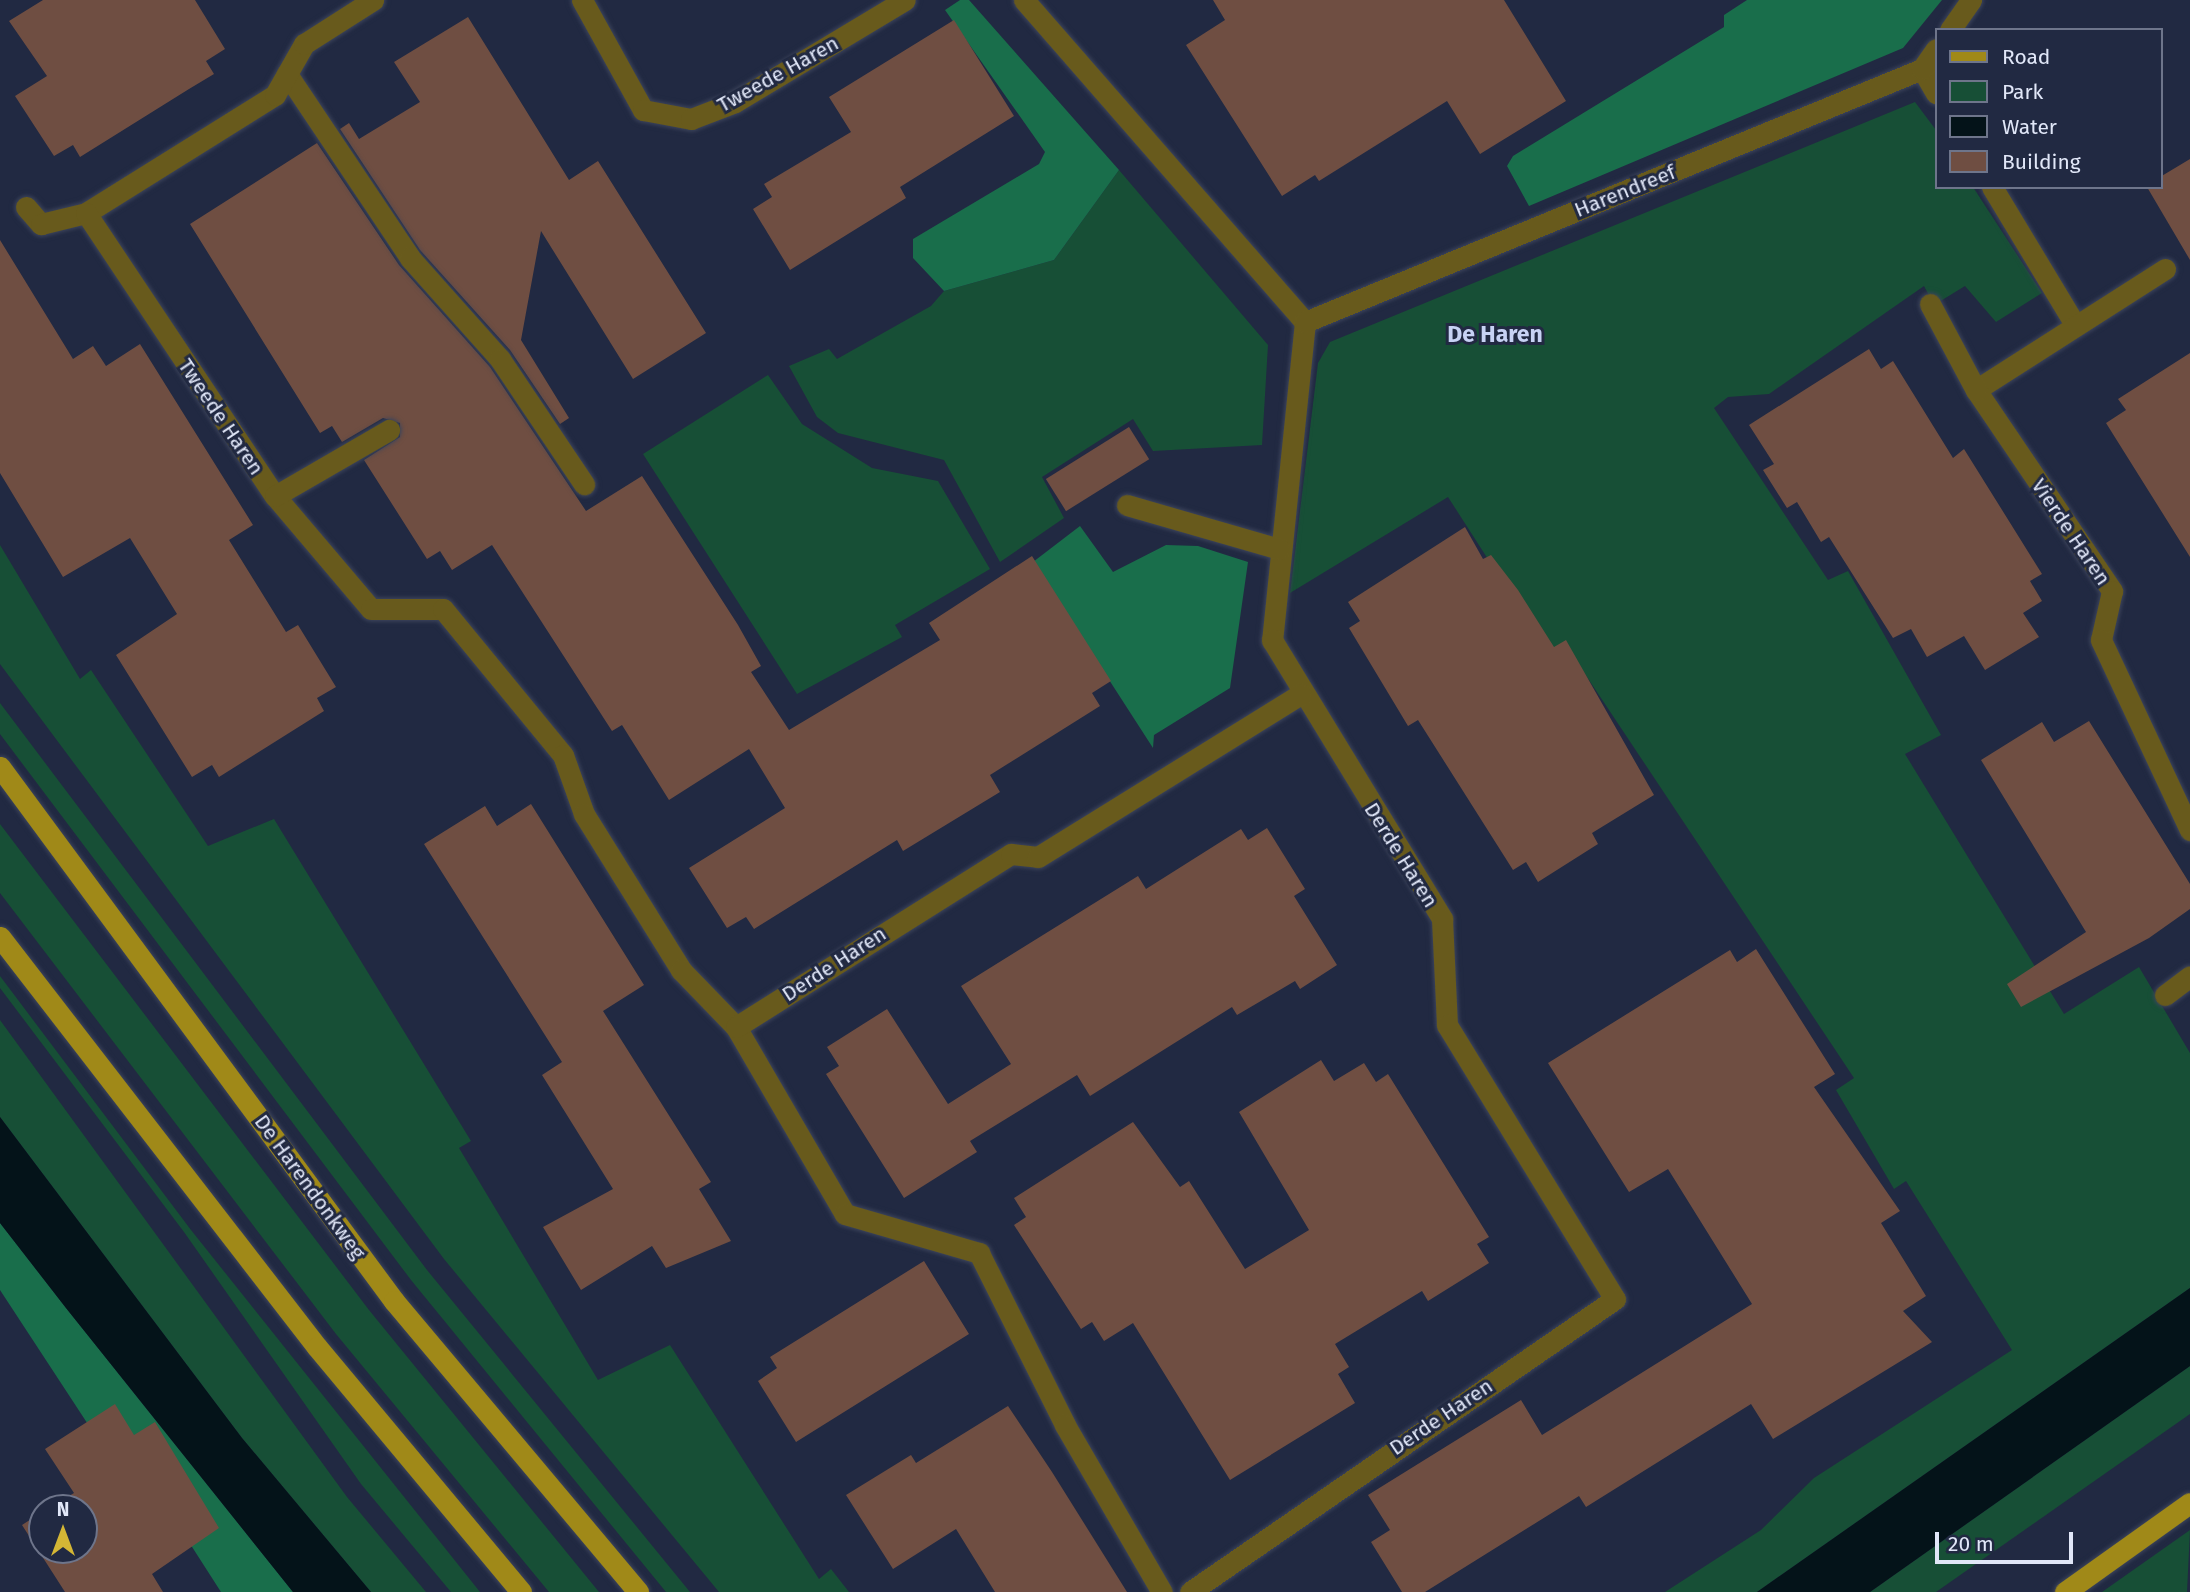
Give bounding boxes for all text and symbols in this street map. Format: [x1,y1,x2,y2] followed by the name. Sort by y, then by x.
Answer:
[1934,28,2162,189] legend
[713,30,843,118] street label: Tweede Haren
[2002,44,2050,70] text: Road
[2002,79,2043,105] text: Park
[2002,114,2057,140] text: Water
[2002,149,2081,175] text: Building
[1571,159,1679,223] street label: Harendreef
[1447,320,1543,348] district label: De Haren
[173,354,269,480] street label: Tweede Haren
[2026,474,2116,590] street label: Vierde Haren
[1359,798,1443,912] street label: Derde Haren
[777,921,891,1007] street label: Derde Haren
[249,1110,371,1264] street label: De Harendonkweg
[1385,1373,1497,1461] street label: Derde Haren
[28,1494,98,1564] north arrow
[57,1498,69,1521] text: N
[1938,1518,2076,1562] scale bar
[1948,1531,1994,1557] text: 20 m

